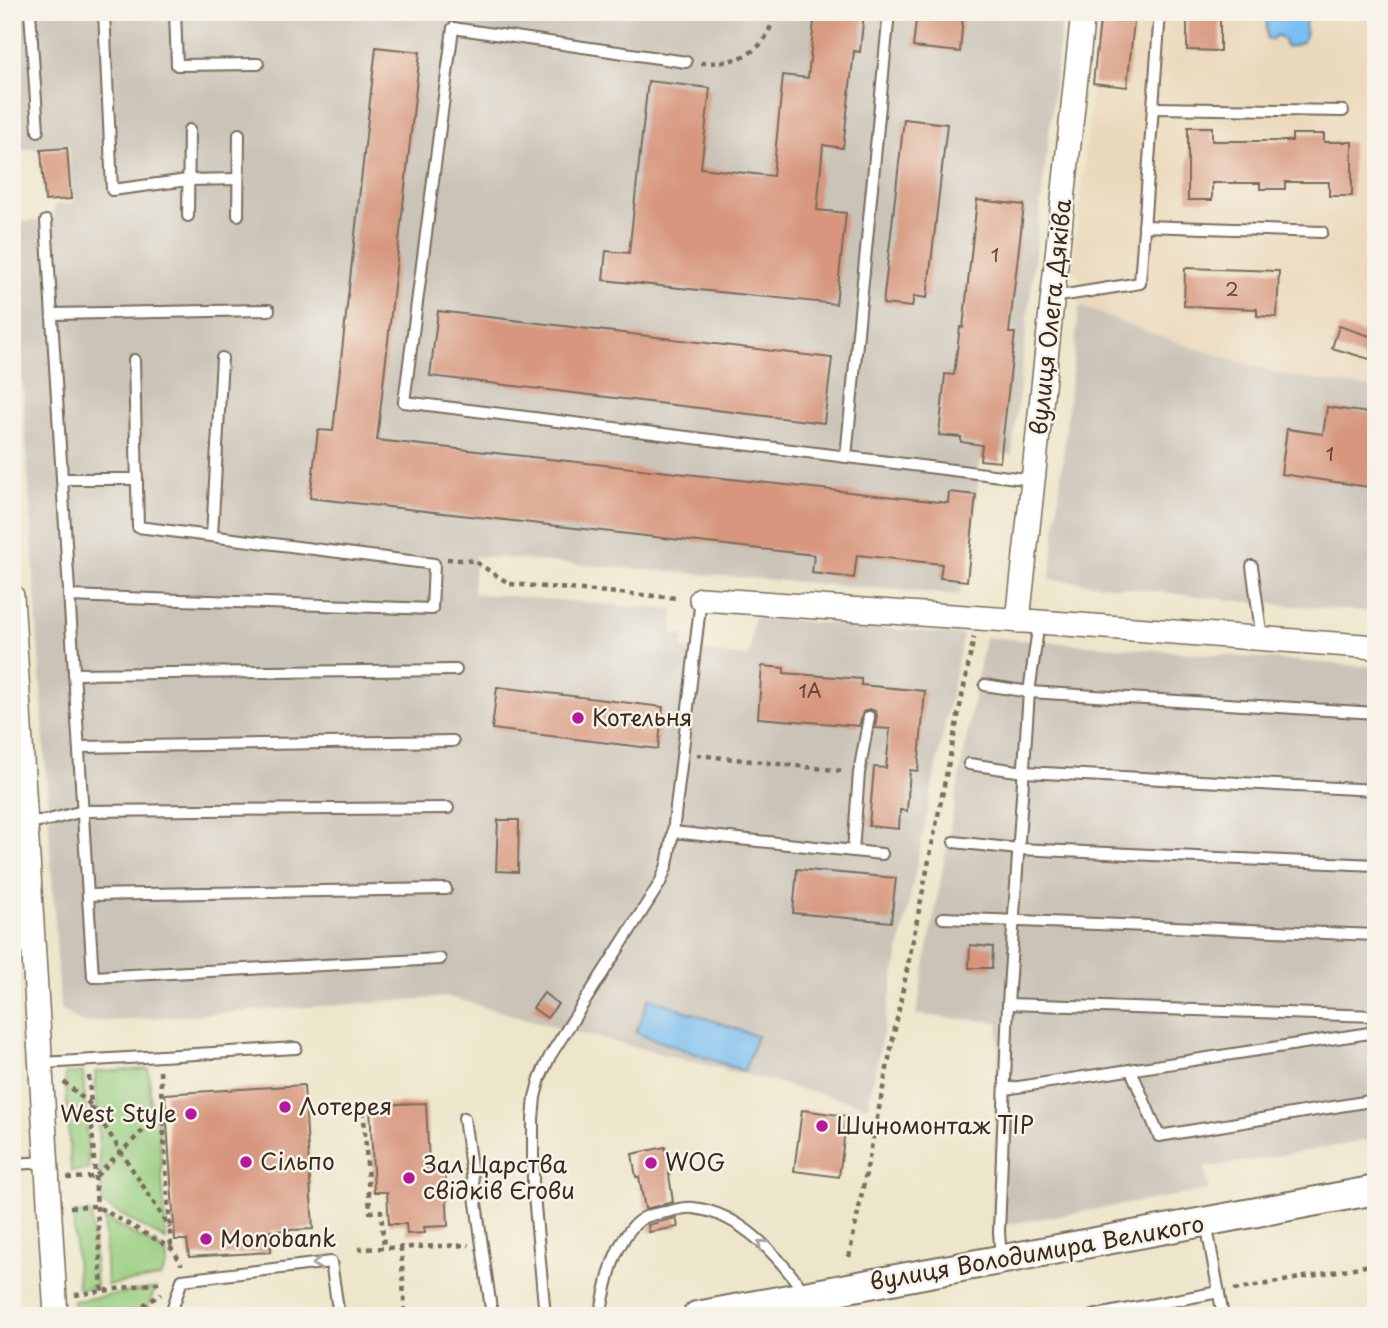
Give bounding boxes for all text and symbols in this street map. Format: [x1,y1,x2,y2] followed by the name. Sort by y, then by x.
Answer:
[1020,196,1079,437] street label: вулиця Олега Дяківа
[991,240,999,268] house number: 1
[1225,274,1239,302] house number: 2
[1326,439,1334,467] house number: 1
[798,676,822,704] house number: 1А
[592,699,692,734] place label: Котельня
[570,710,586,726] marker: Котельня
[299,1088,392,1123] place label: Лотерея
[60,1095,177,1130] place label: West Style
[277,1099,293,1115] marker: Лотерея
[183,1106,199,1122] marker: West Style
[836,1107,1034,1142] place label: Шиномонтаж ТІР
[814,1118,830,1134] marker: Шиномонтаж ТІР
[260,1143,335,1178] place label: Сільпо
[665,1144,725,1179] place label: WOG
[423,1146,575,1207] place label: Зал Царства свідків Єгови
[238,1154,254,1170] marker: Сільпо
[643,1155,659,1171] marker: WOG
[401,1170,417,1186] marker: Зал Царства свідків Єгови
[867,1205,1207,1298] street label: вулиця Володимира Великого
[220,1220,336,1255] place label: Monobank
[198,1231,214,1247] marker: Monobank
[757,1240,770,1252] one-way arrow
[311,1256,323,1271] one-way arrow

